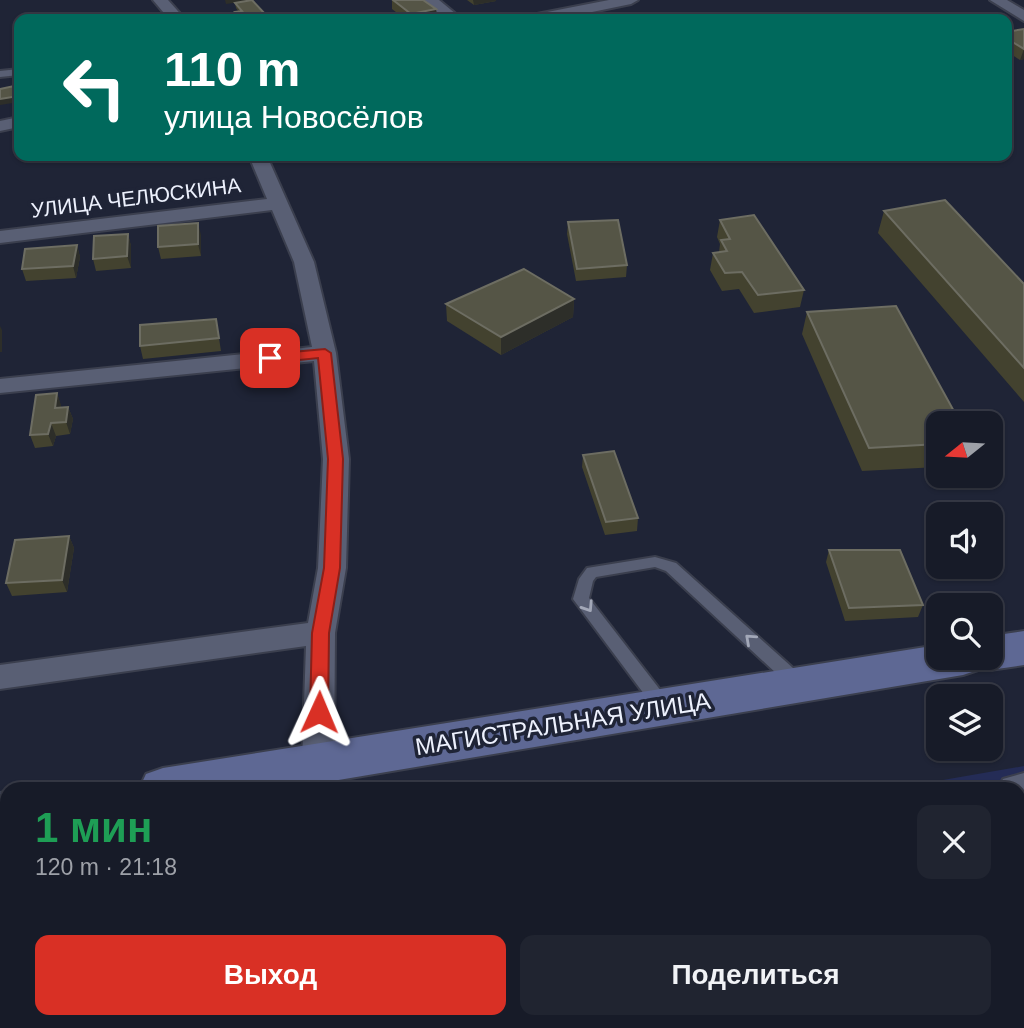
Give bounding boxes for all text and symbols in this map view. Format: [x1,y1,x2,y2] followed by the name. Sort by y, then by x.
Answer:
[49,42,140,133] icon: left
[164,42,300,96] text: 110 m
[164,99,424,135] text: улица Новосёлов
[30,173,242,222] street label: УЛИЦА ЧЕЛЮСКИНА
[240,328,300,388] pin
[251,339,289,377] icon: arrive
[926,411,1003,488] north arrow
[926,411,1003,761] map controls
[926,502,1003,579] button: sound
[926,593,1003,670] button: search
[580,599,593,612] one-way arrow
[745,635,758,647] one-way arrow
[282,675,356,749] position arrow
[926,684,1003,761] button: layers
[413,687,712,760] street label: МАГИСТРАЛЬНАЯ УЛИЦА
[35,804,152,851] text: 1 мин
[917,805,991,879] button: close
[35,854,177,880] text: 120 m · 21:18
[35,935,506,1015] button: Выход
[520,935,991,1015] button: Поделиться

